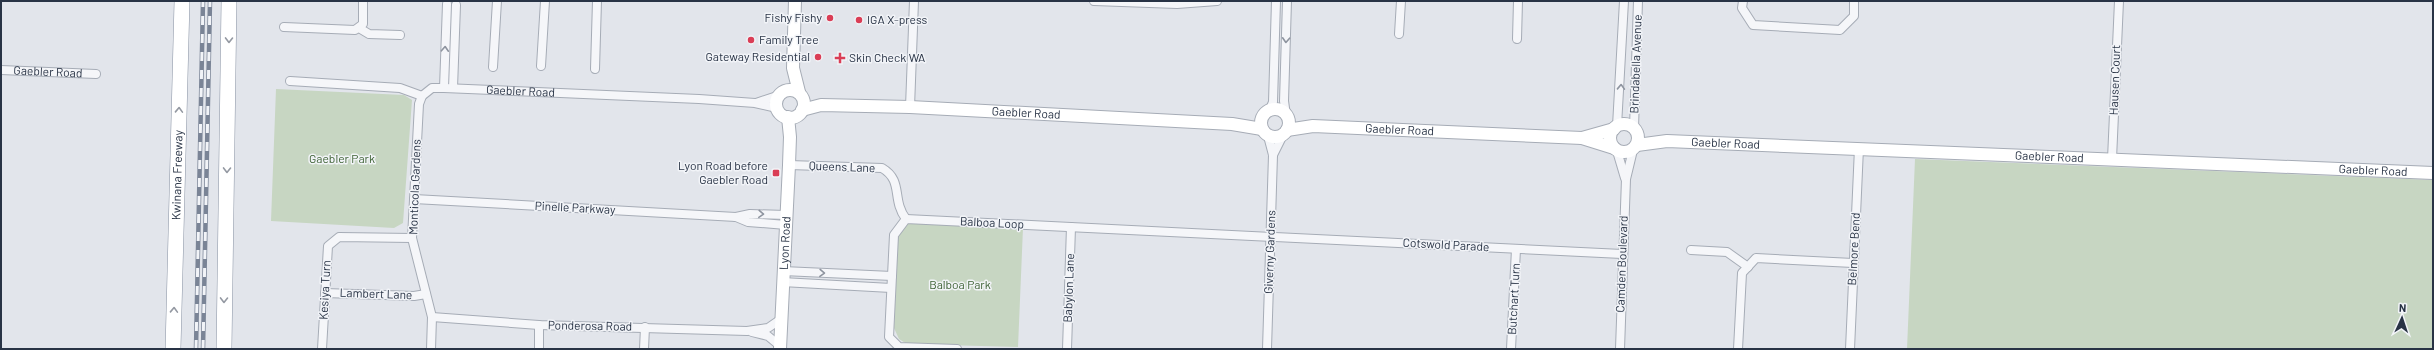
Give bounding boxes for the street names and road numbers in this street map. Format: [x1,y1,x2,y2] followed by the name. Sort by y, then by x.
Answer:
[1626,14,1644,114] street label: Brindabella Avenue
[2106,44,2122,115] street label: Hausen Court
[13,63,83,79] street label: Gaebler Road
[486,82,555,99] street label: Gaebler Road
[991,103,1061,121] street label: Gaebler Road
[1365,120,1434,137] street label: Gaebler Road
[168,129,185,220] street label: Kwinana Freeway
[1691,134,1760,151] street label: Gaebler Road
[405,139,423,235] street label: Monticola Gardens
[2015,148,2084,164] street label: Gaebler Road
[809,158,876,174] street label: Queens Lane
[2338,161,2408,178] street label: Gaebler Road
[534,198,616,216] street label: Pinelle Parkway
[1261,210,1277,294] street label: Giverny Gardens
[1844,212,1862,286] street label: Belmore Bend
[960,213,1025,231] street label: Balboa Loop
[1612,215,1630,313] street label: Camden Boulevard
[776,216,792,270] street label: Lyon Road
[1402,235,1490,253] street label: Cotswold Parade
[1060,253,1076,323] street label: Babylon Lane
[315,260,333,320] street label: Kesiya Turn
[1504,263,1522,335] street label: Butchart Turn
[339,285,413,301] street label: Lambert Lane
[548,317,632,333] street label: Ponderosa Road

